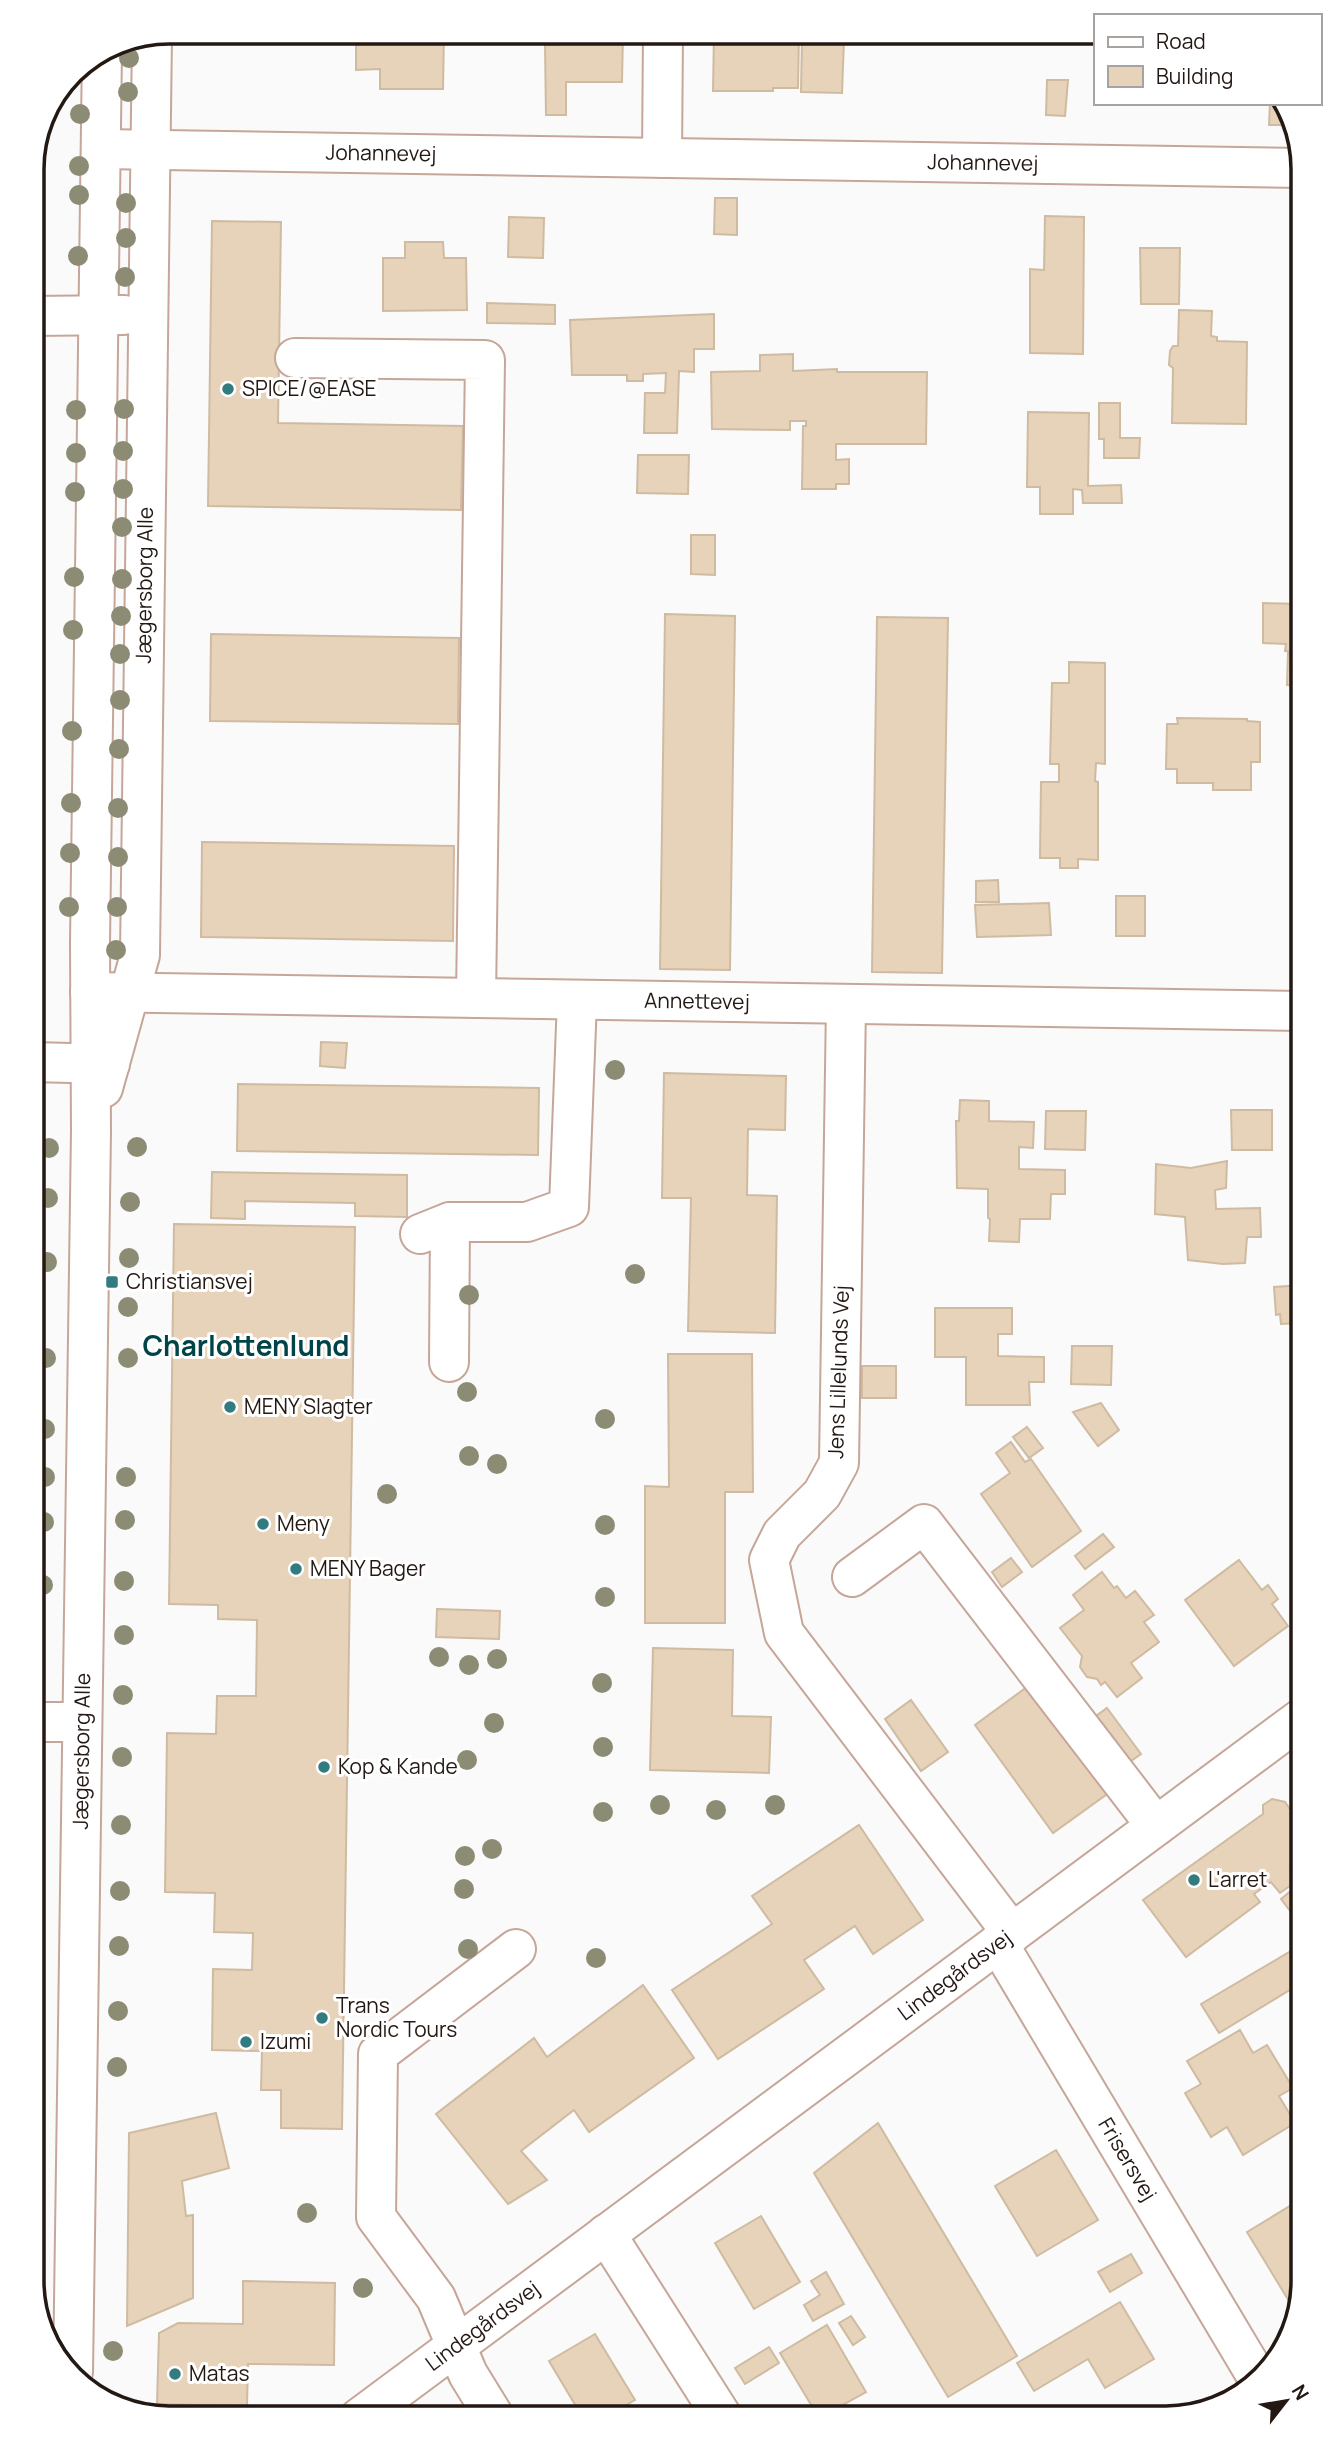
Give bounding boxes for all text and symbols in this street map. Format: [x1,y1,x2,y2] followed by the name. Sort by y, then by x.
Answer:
[1094,14,1321,105] legend
[1156,27,1206,55] text: Road
[1156,62,1233,90] text: Building
[325,138,437,167] street label: Johannevej
[927,147,1039,177] street label: Johannevej
[242,374,376,402] place label: SPICE/@EASE
[220,381,236,397] marker: SPICE/@EASE
[129,507,159,663] street label: Jægersborg Alle
[644,986,750,1015] street label: Annettevej
[126,1267,253,1295] place label: Christiansvej
[104,1274,120,1290] marker: Christiansvej
[821,1285,855,1459] street label: Jens Lillelunds Vej
[142,1326,350,1364] district label: Charlottenlund
[244,1392,373,1420] place label: MENY Slagter
[222,1399,238,1415] marker: MENY Slagter
[277,1509,330,1537] place label: Meny
[255,1516,271,1532] marker: Meny
[310,1554,426,1582] place label: MENY Bager
[288,1561,304,1577] marker: MENY Bager
[66,1673,96,1829] street label: Jægersborg Alle
[338,1752,458,1780] place label: Kop & Kande
[316,1759,332,1775] marker: Kop & Kande
[1208,1865,1267,1893] place label: L'arret
[1186,1872,1202,1888] marker: L'arret
[892,1923,1017,2026] street label: Lindegårdsvej
[336,1991,457,2043] place label: Trans Nordic Tours
[314,2010,330,2026] marker: Trans Nordic Tours
[260,2027,311,2055] place label: Izumi
[238,2034,254,2050] marker: Izumi
[1092,2112,1164,2206] street label: Frisersvej
[419,2274,545,2377] street label: Lindegårdsvej
[189,2359,249,2387] place label: Matas
[167,2366,183,2382] marker: Matas
[1251,2366,1321,2436] north arrow
[1286,2380,1315,2405] text: N

